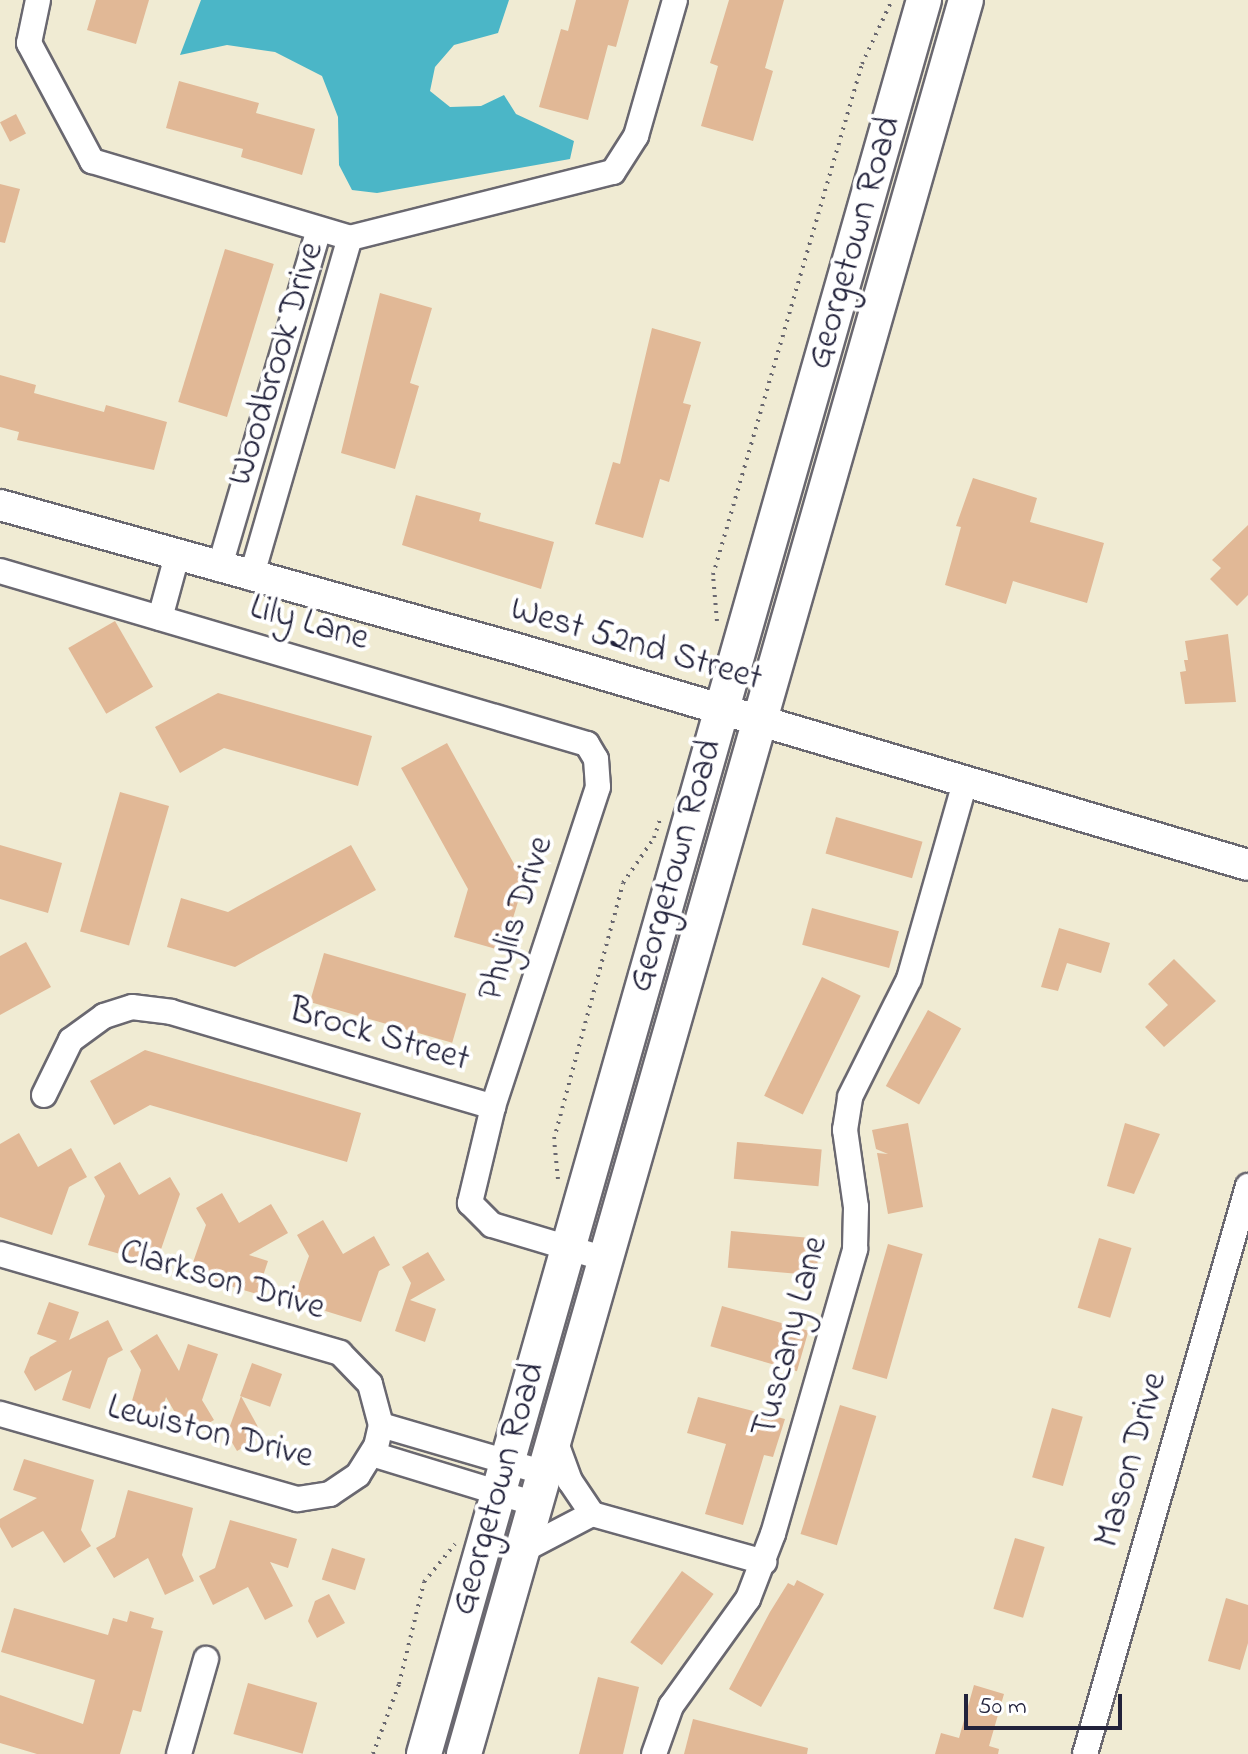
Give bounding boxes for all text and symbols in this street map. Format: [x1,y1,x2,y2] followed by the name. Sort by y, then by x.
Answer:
[798,112,912,374] street label: Georgetown Road
[219,237,335,491] street label: Woodbrook Drive
[245,586,373,662] street label: Lily Lane
[505,588,767,702] street label: West 52nd Street
[619,735,733,997] street label: Georgetown Road
[470,831,564,1007] street label: Phylis Drive
[284,990,474,1082] street label: Brock Street
[115,1231,329,1331] street label: Clarkson Drive
[743,1232,839,1442] street label: Tuscany Lane
[442,1358,556,1620] street label: Georgetown Road
[1086,1367,1178,1553] street label: Mason Drive
[103,1387,317,1479] street label: Lewiston Drive
[968,1678,1126,1728] scale bar
[978,1690,1027,1725] text: 50 m

